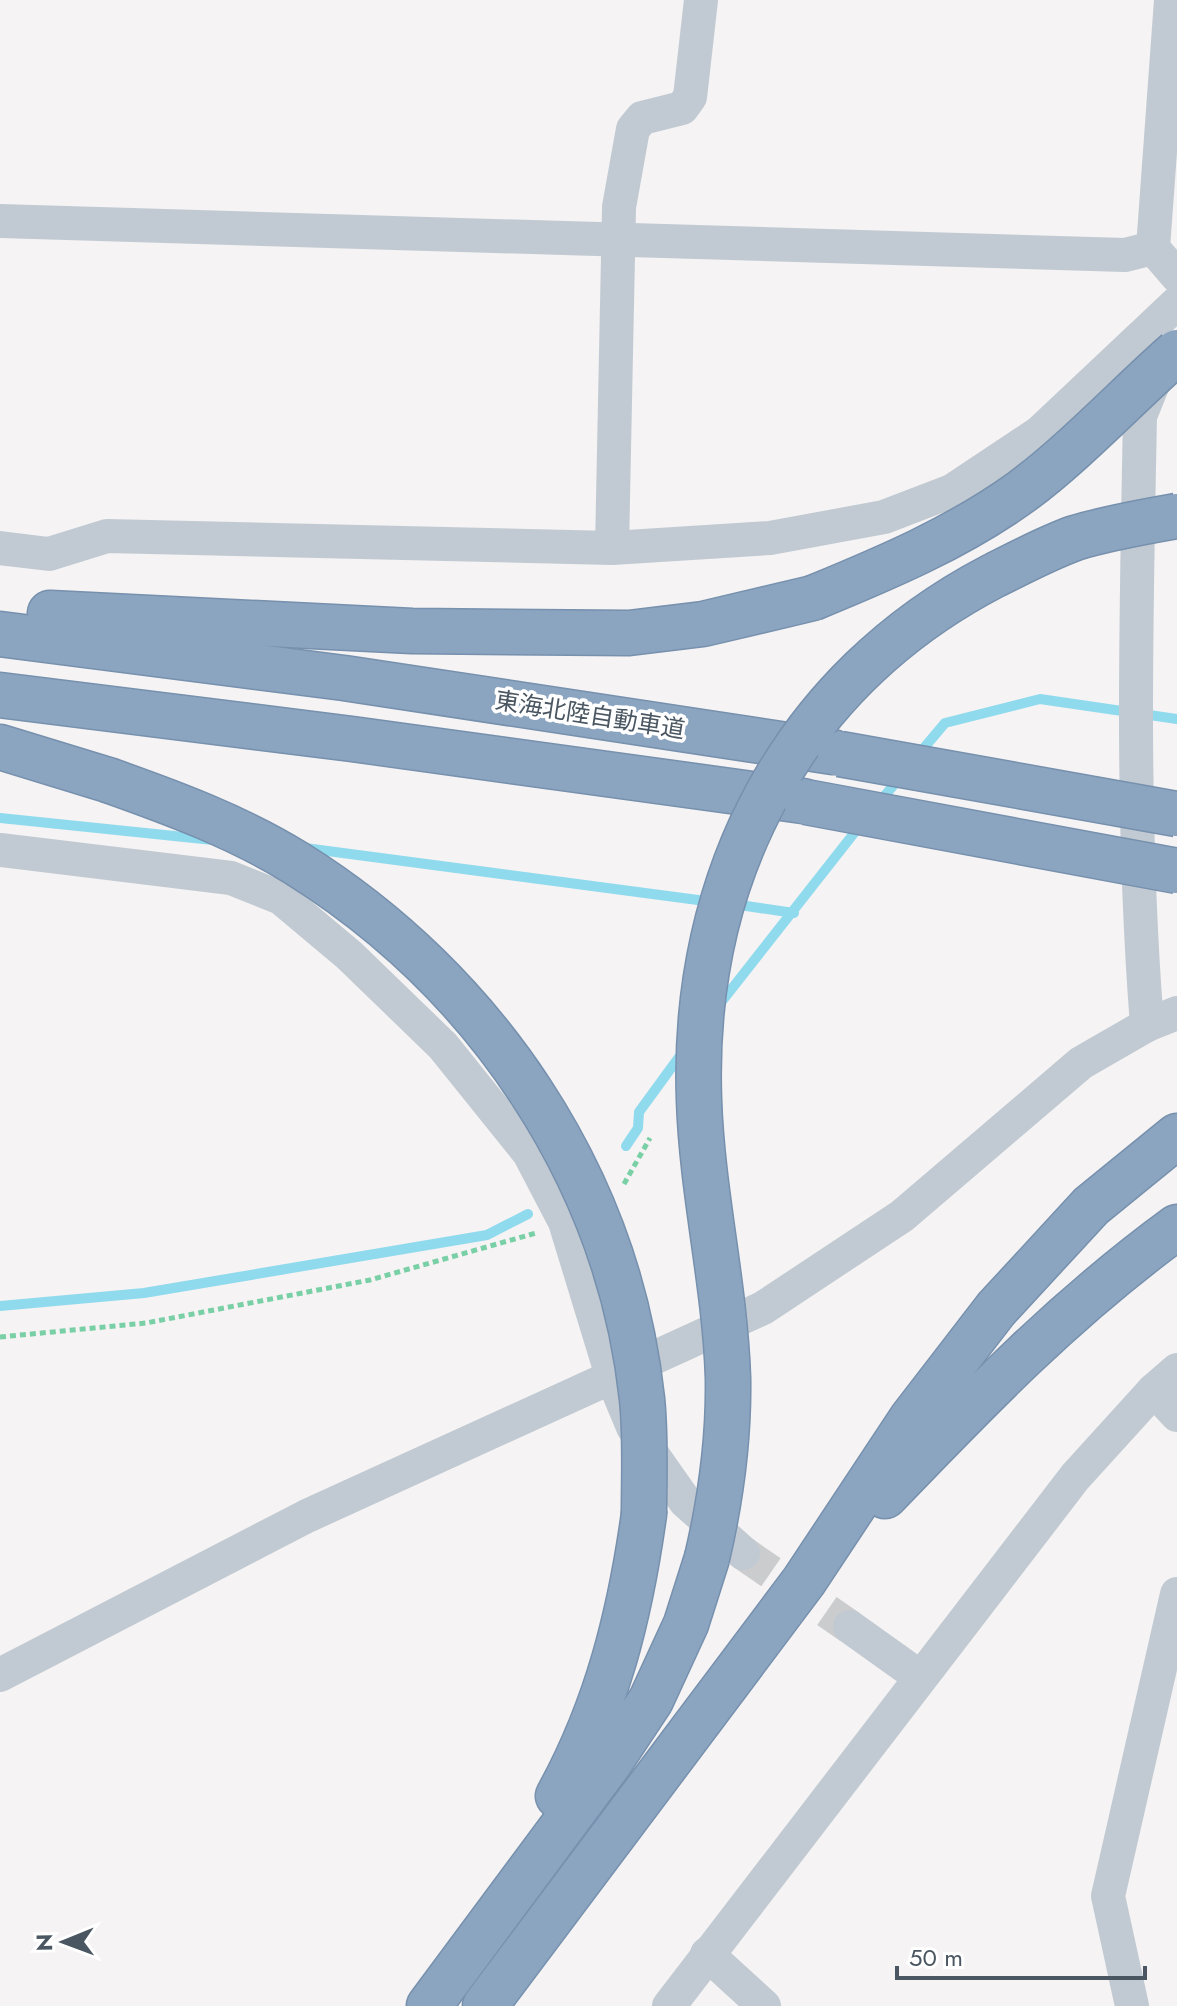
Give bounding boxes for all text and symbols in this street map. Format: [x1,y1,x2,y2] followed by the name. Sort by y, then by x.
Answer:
[493,682,688,747] street label: 東海北陸自動車道
[24,1902,104,1982] north arrow
[897,1930,1145,1980] scale bar
[28,1933,60,1951] text: N
[909,1940,963,1975] text: 50 m

